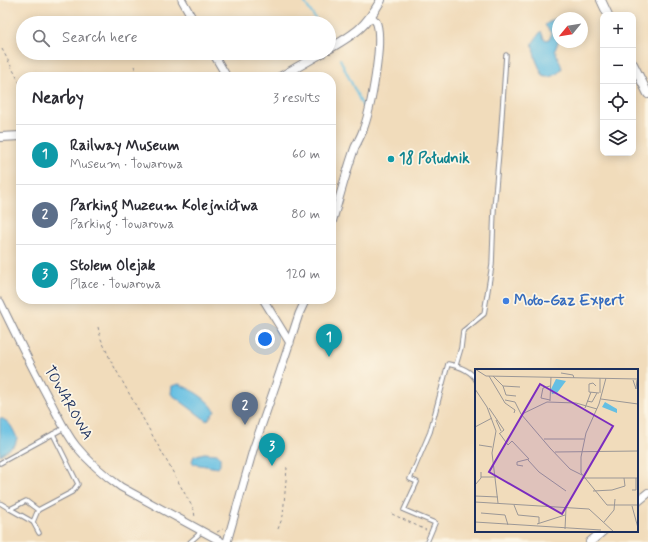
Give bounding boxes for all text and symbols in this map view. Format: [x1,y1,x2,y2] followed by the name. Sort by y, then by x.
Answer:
[552,12,588,48] north arrow
[600,12,636,156] map controls
[600,12,636,48] button: +
[16,16,336,60] search box
[30,27,52,49] icon: search
[62,28,138,48] text: Search here
[600,48,636,84] button: −
[600,84,636,120] button: locate
[32,87,84,109] text: Nearby
[273,90,320,107] text: 3 results
[600,120,636,156] button: layers
[70,136,179,156] text: Railway Museum
[42,146,48,163] text: 1
[292,146,320,163] text: 60 m
[399,149,470,169] place label: 18 Południk
[386,154,396,164] marker: 18 Południk
[70,156,183,173] text: Museum · Towarowa
[70,196,258,216] text: Parking Muzeum Kolejnictwa
[42,206,48,223] text: 2
[291,206,320,223] text: 80 m
[70,216,174,233] text: Parking · Towarowa
[70,256,155,276] text: Stolem Olejak
[42,266,48,283] text: 3
[286,266,320,283] text: 120 m
[70,276,161,293] text: Place · Towarowa
[514,291,625,311] place label: Moto-Gaz Expert
[501,296,511,306] marker: Moto-Gaz Expert
[316,324,342,357] pin: 1
[255,329,275,349] your location
[39,362,97,444] street label: TOWAROWA
[475,369,638,532] inset map
[232,392,258,425] pin: 2
[259,433,285,466] pin: 3

